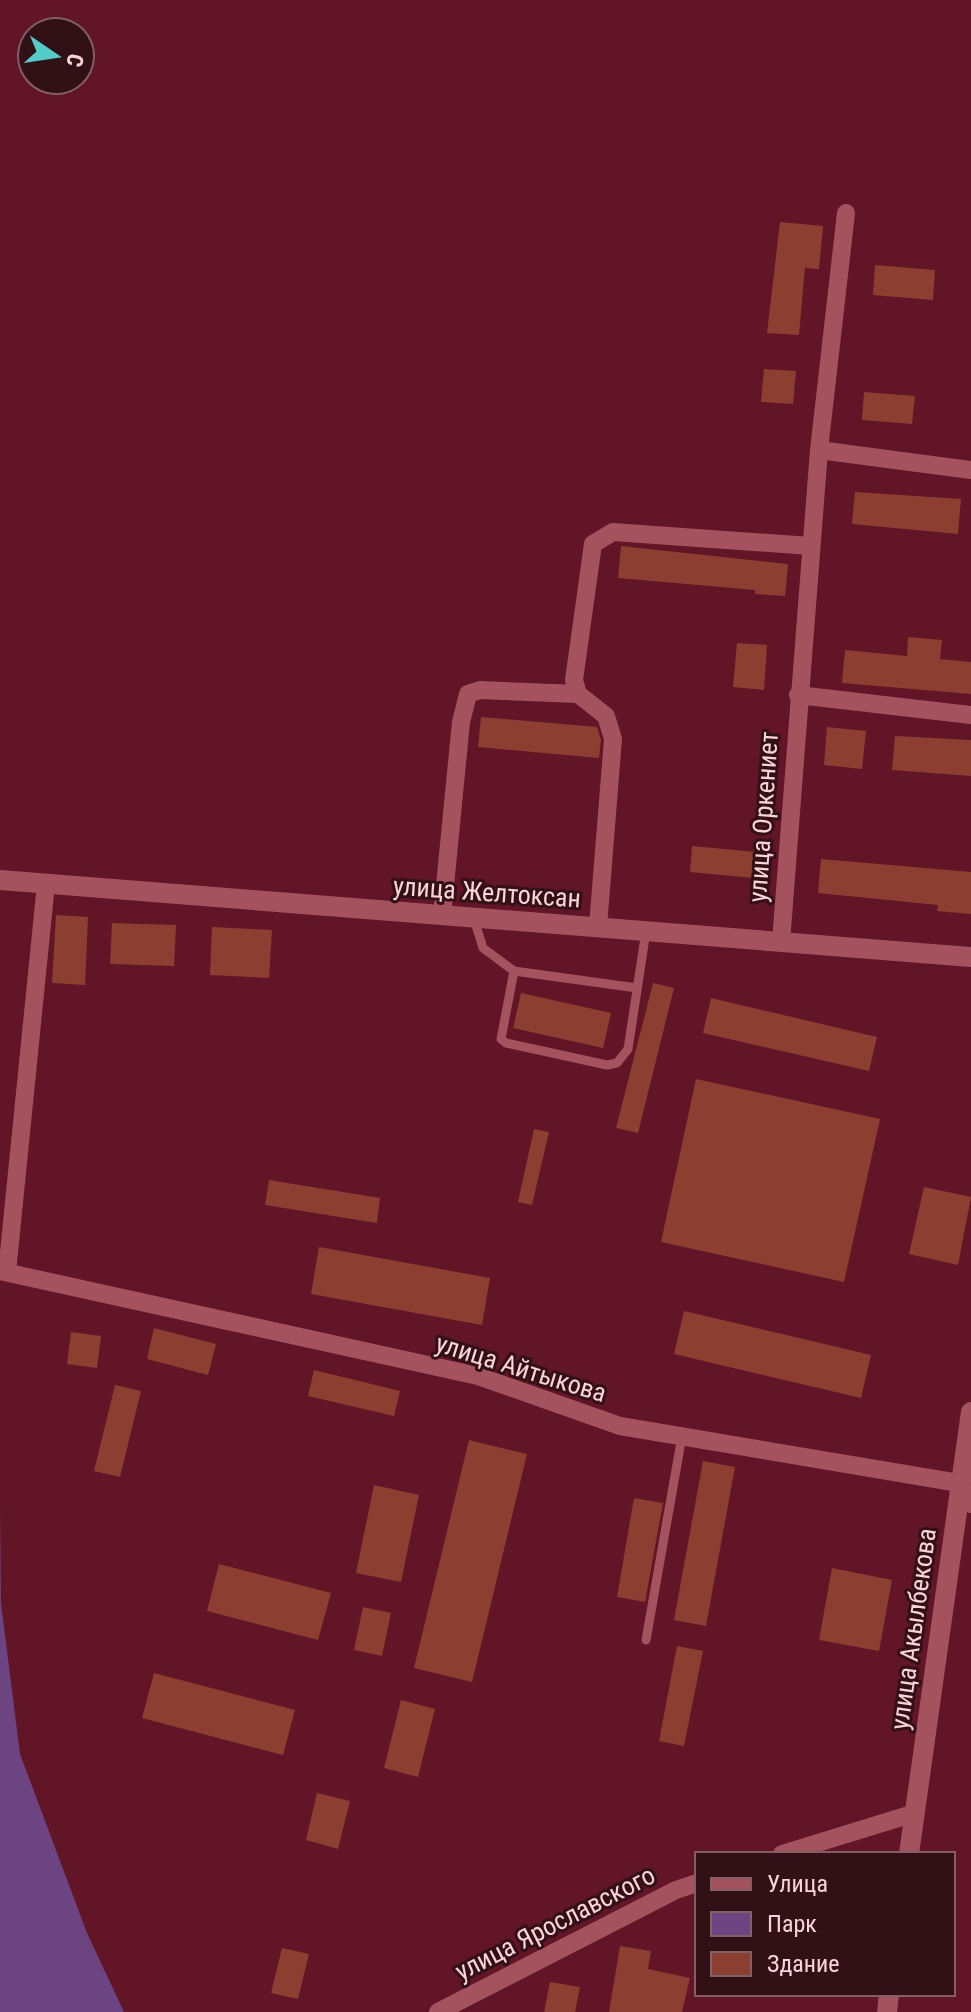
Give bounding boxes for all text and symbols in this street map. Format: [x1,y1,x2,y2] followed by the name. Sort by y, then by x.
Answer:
[16,16,96,96] north arrow
[61,51,89,69] text: С
[742,730,784,904] street label: улица Оркениет
[392,870,582,914] street label: улица Желтоксан
[432,1328,610,1408] street label: улица Айтыкова
[884,1526,942,1732] street label: улица Акылбекова
[695,1852,955,1996] legend
[450,1860,660,1986] street label: улица Ярославского
[767,1870,828,1898] text: Улица
[767,1910,817,1938] text: Парк
[767,1950,839,1978] text: Здание

